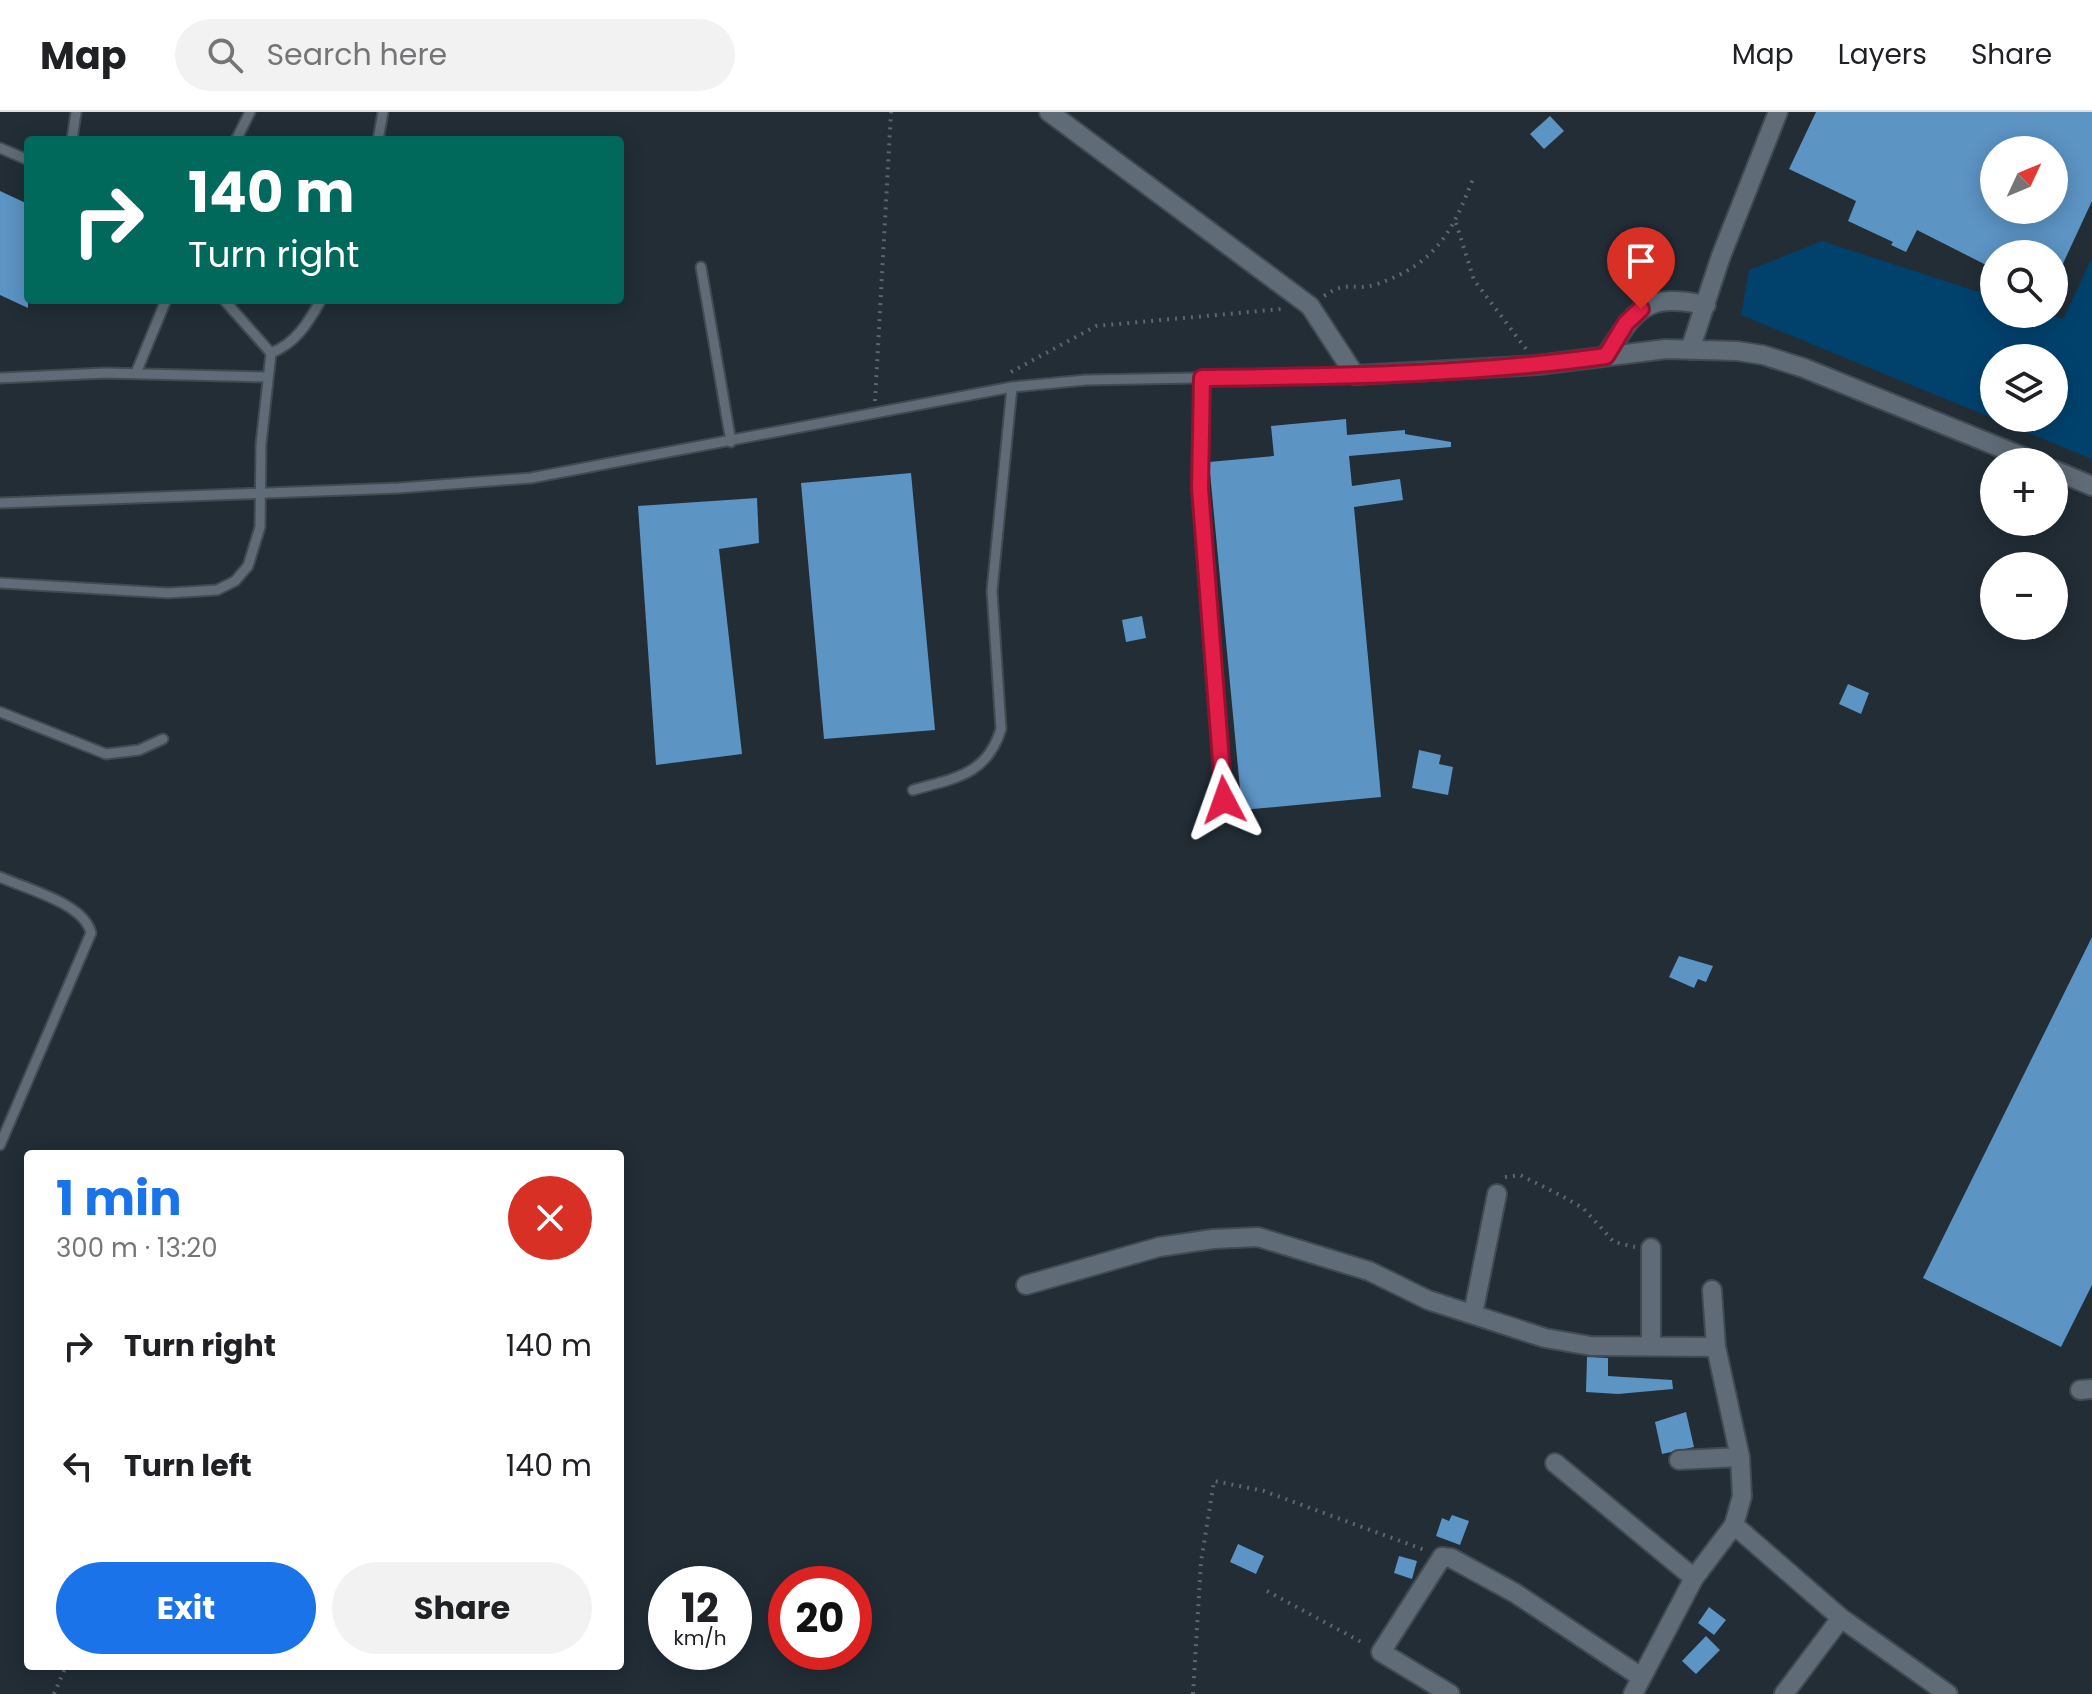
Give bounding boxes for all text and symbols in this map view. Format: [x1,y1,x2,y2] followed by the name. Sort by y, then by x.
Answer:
[175,19,735,91] search box
[40,29,127,82] text: Map
[203,33,247,77] icon: search
[267,33,447,76] text: Search here
[1732,35,1794,74] text: Map
[1838,35,1927,74] text: Layers
[1971,35,2052,74] text: Share
[1980,136,2068,224] north arrow
[1980,136,2068,640] map controls
[188,153,355,232] text: 140 m
[56,168,160,272] icon: right
[1607,227,1675,309] pin
[188,229,359,280] text: Turn right
[1619,239,1663,283] icon: arrive
[1980,240,2068,328] button: search
[1980,344,2068,432] button: layers
[1980,448,2068,536] button: +
[1980,552,2068,640] button: −
[1182,758,1266,842] position arrow
[56,1165,182,1232] text: 1 min
[508,1176,592,1260] button: close
[56,1230,218,1266] text: 300 m · 13:20
[56,1324,100,1368] icon: right
[124,1324,276,1367] text: Turn right
[506,1324,592,1367] text: 140 m
[56,1444,100,1488] icon: left
[124,1444,252,1487] text: Turn left
[506,1444,592,1487] text: 140 m
[56,1562,316,1654] button: Exit
[332,1562,592,1654] button: Share
[768,1566,872,1670] speed limit sign: 20
[681,1580,719,1636] text: 12
[673,1624,727,1652] text: km/h

